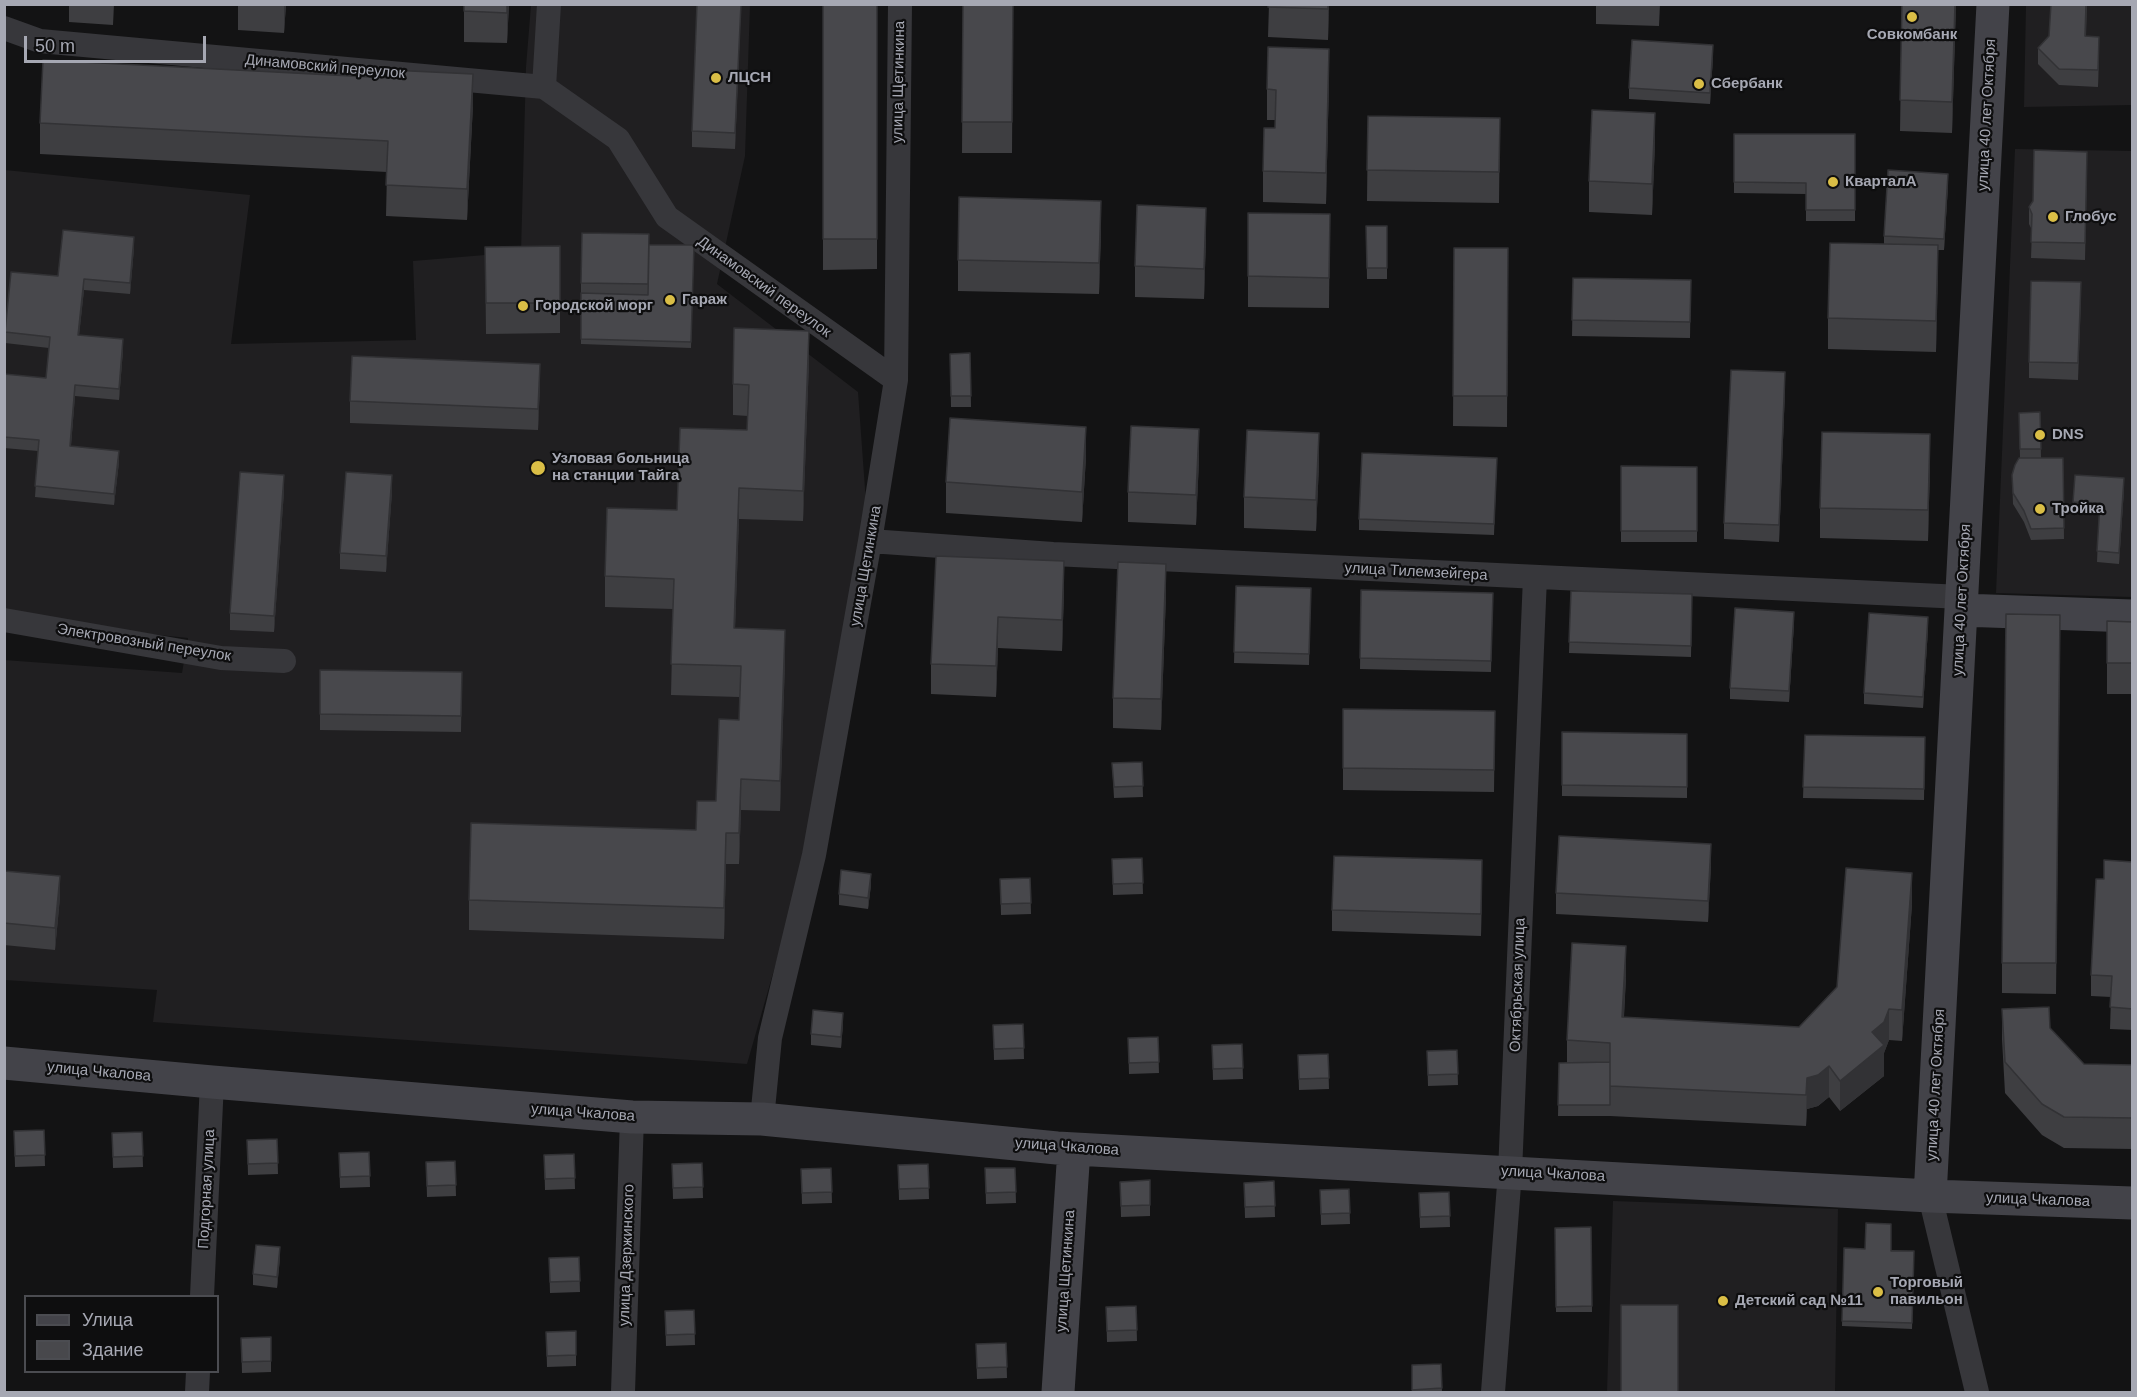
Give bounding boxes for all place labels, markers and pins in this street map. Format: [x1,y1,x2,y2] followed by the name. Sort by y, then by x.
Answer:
[1905,10,1919,24] marker: Совкомбанк
[1867,26,1957,44] place label: Совкомбанк
[728,69,771,87] place label: ЛЦСН
[709,71,723,85] marker: ЛЦСН
[1711,75,1783,93] place label: Сбербанк
[1692,77,1706,91] marker: Сбербанк
[1845,173,1917,191] place label: КварталА
[1826,175,1840,189] marker: КварталА
[2065,208,2117,226] place label: Глобус
[2046,210,2060,224] marker: Глобус
[682,291,727,309] place label: Гараж
[663,293,677,307] marker: Гараж
[535,297,653,315] place label: Городской морг
[516,299,530,313] marker: Городской морг
[2052,426,2084,444] place label: DNS
[2033,428,2047,442] marker: DNS
[552,450,689,485] place label: Узловая больница на станции Тайга
[529,459,547,477] marker: Узловая больница на станции Тайга
[2052,500,2104,518] place label: Тройка
[2033,502,2047,516] marker: Тройка
[1890,1274,1963,1309] place label: Торговый павильон
[1871,1285,1885,1299] marker: Торговый павильон
[1735,1292,1863,1310] place label: Детский сад №11
[1716,1294,1730,1308] marker: Детский сад №11

